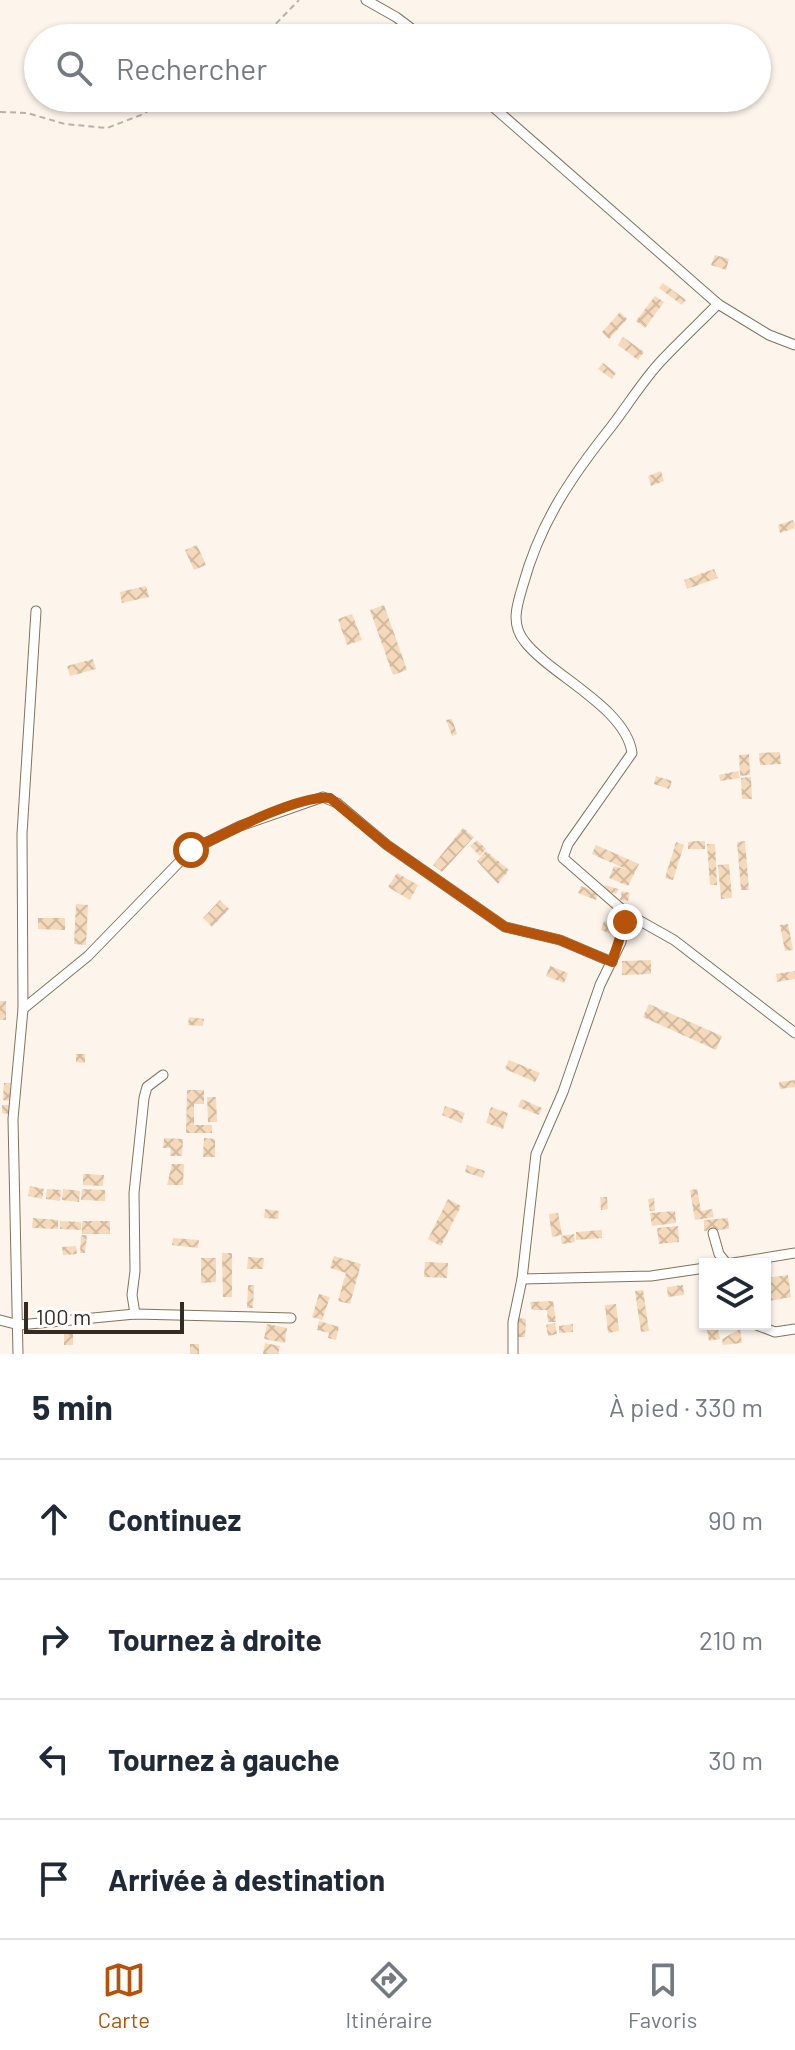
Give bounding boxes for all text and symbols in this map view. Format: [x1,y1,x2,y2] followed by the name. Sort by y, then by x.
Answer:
[24,24,771,112] search box
[52,46,96,90] icon: search
[116,50,267,86] text: Rechercher
[173,832,209,868] route start
[607,904,643,940] route end
[699,1258,771,1330] map controls
[699,1258,771,1330] button: layers
[24,1298,184,1334] scale bar
[36,1303,91,1329] text: 100 m
[32,1386,113,1427] text: 5 min
[609,1391,763,1422] text: À pied · 330 m
[32,1497,76,1541] icon: ahead
[108,1501,241,1537] text: Continuez
[708,1504,763,1535] text: 90 m
[32,1617,76,1661] icon: right
[108,1621,322,1657] text: Tournez à droite
[699,1624,763,1655] text: 210 m
[32,1737,76,1781] icon: left
[108,1741,340,1777] text: Tournez à gauche
[708,1744,763,1775] text: 30 m
[32,1857,76,1901] icon: arrive
[108,1861,385,1897] text: Arrivée à destination
[98,1958,150,2032] tab: Carte
[345,1958,433,2032] tab: Itinéraire
[628,1958,697,2032] tab: Favoris

